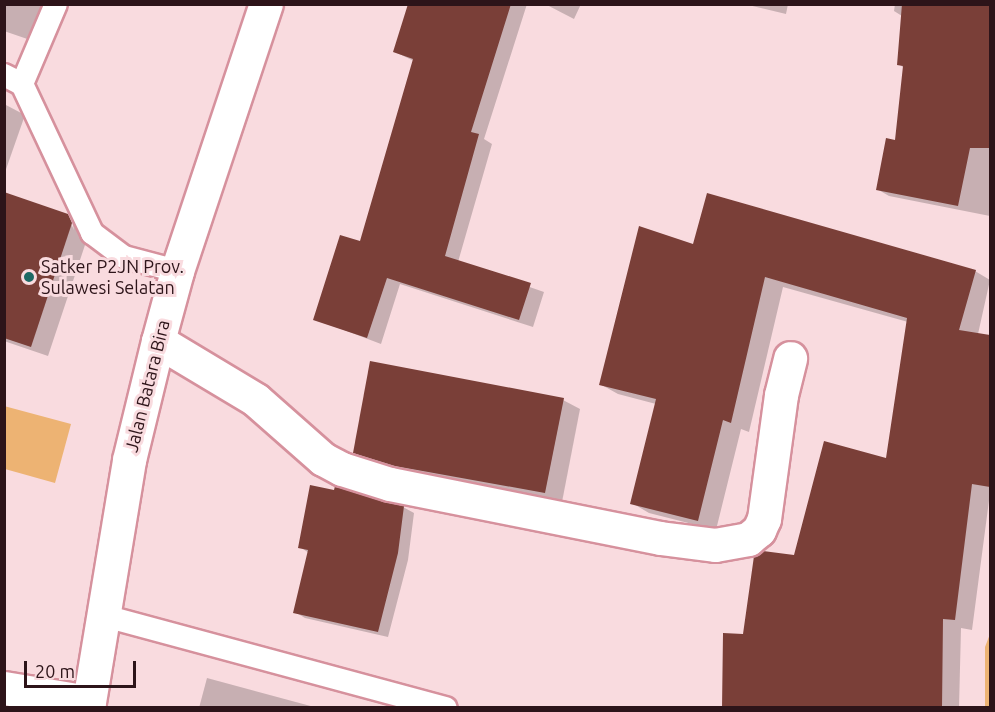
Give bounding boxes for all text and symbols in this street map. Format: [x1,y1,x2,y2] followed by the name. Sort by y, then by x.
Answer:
[41,256,184,298] place label: Satker P2JN Prov. Sulawesi Selatan
[22,270,36,284] marker: Satker P2JN Prov. Sulawesi Selatan
[120,318,174,454] street label: Jalan Batara Bira
[27,649,140,687] scale bar
[35,661,75,681] text: 20 m

